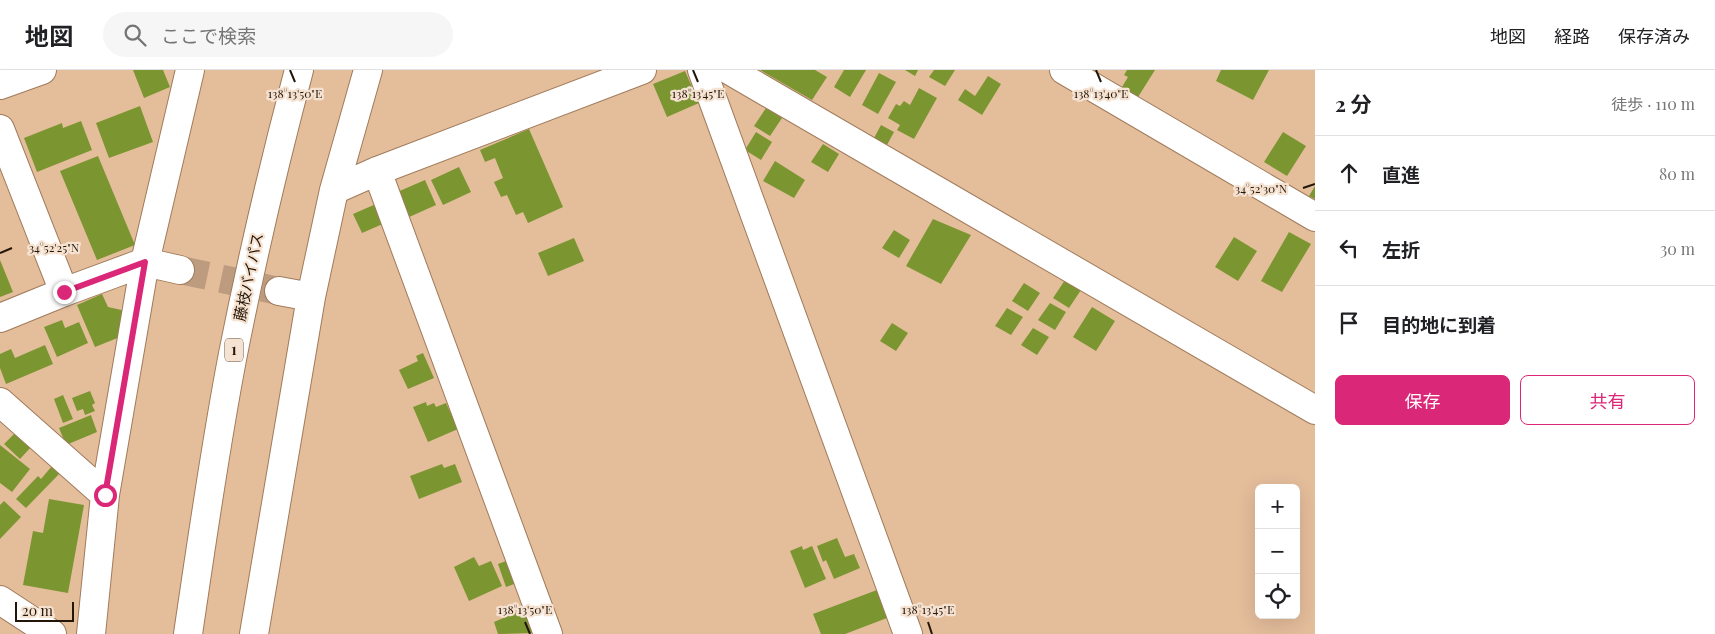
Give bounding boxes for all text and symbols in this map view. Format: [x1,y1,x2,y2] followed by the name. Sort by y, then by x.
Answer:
[103,12,453,57] search box
[25,19,73,51] text: 地図
[121,21,149,49] icon: search
[161,22,256,48] text: ここで検索
[1490,24,1526,48] text: 地図
[1554,24,1590,48] text: 経路
[1618,24,1690,48] text: 保存済み
[268,85,322,101] text: 138°13'50"E
[672,85,724,101] text: 138°13'45"E
[1074,85,1128,101] text: 138°13'40"E
[1335,89,1372,117] text: 2 分
[1611,93,1695,114] text: 徒歩 · 110 m
[1335,159,1363,187] icon: ahead
[1382,161,1420,187] text: 直進
[1659,163,1695,184] text: 80 m
[1235,180,1288,196] text: 34°52'30"N
[229,231,267,323] street label: 藤枝バイパス
[1335,234,1363,262] icon: left
[1382,236,1420,262] text: 左折
[1660,238,1695,259] text: 30 m
[29,239,80,255] text: 34°52'25"N
[53,281,76,304] route end
[1335,309,1363,337] icon: arrive
[1382,311,1496,337] text: 目的地に到着
[225,338,243,362] road number: 1
[1335,375,1510,425] button: 保存
[1520,375,1695,425] button: 共有
[94,484,117,507] route start
[1255,484,1300,619] map controls
[1255,484,1300,529] button: +
[1255,529,1300,574] button: −
[1255,574,1300,619] button: locate
[15,599,74,622] scale bar
[22,601,53,620] text: 20 m
[498,601,552,617] text: 138°13'50"E
[902,601,954,617] text: 138°13'45"E

